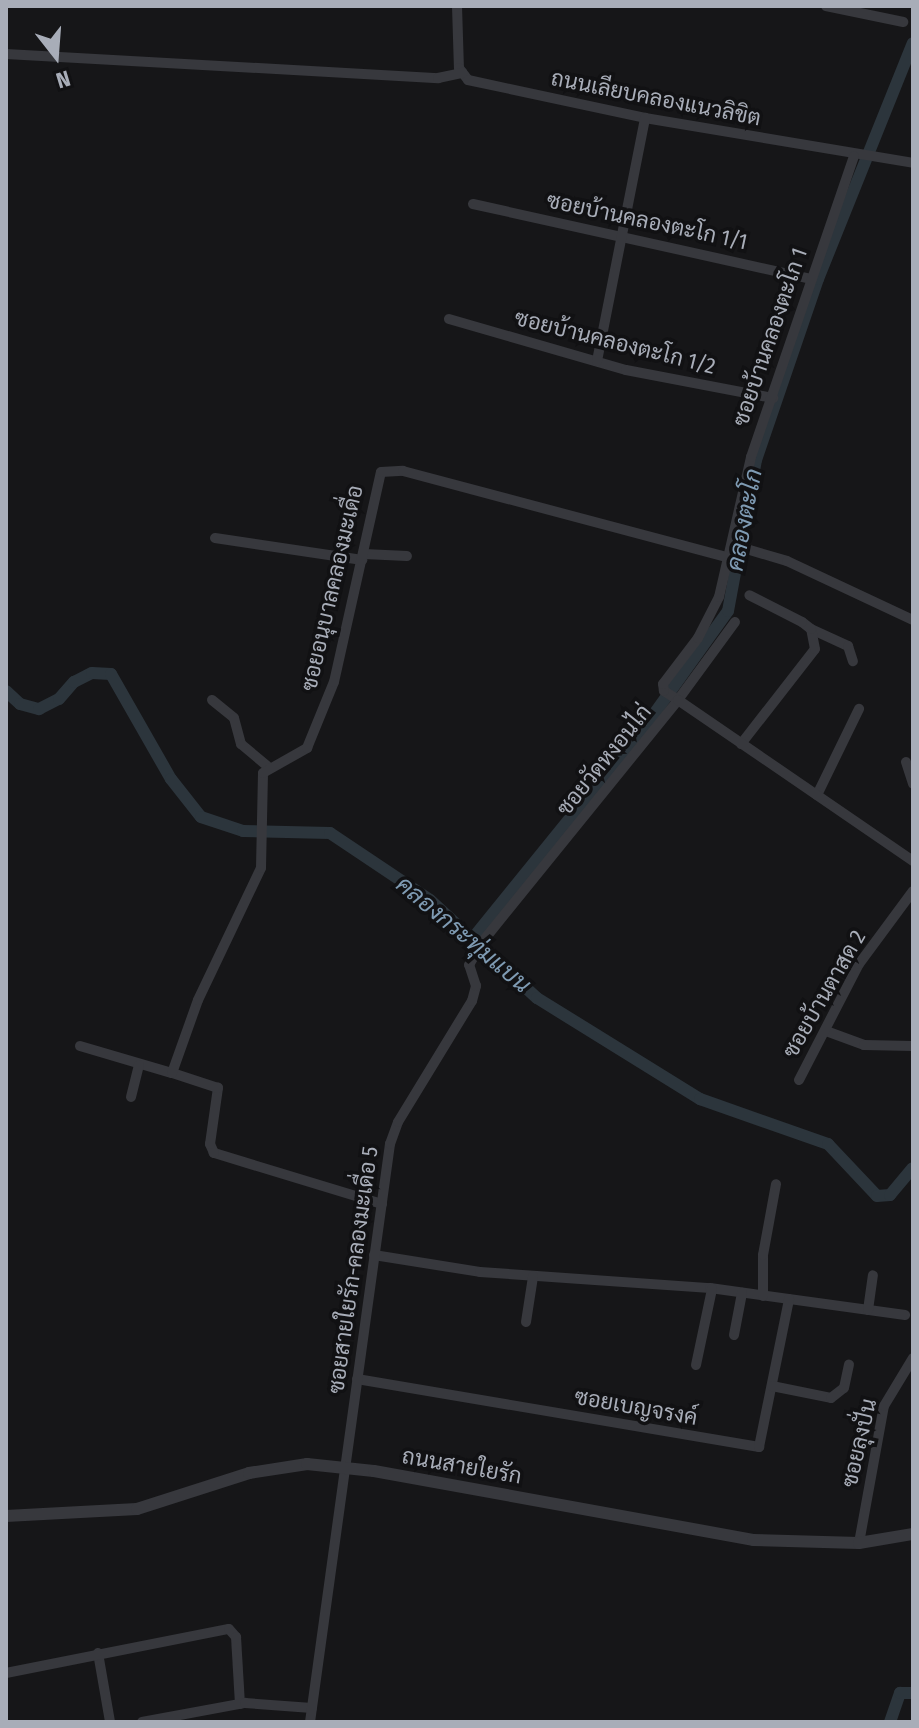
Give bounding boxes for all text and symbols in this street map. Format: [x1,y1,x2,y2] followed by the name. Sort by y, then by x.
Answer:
[16,16,96,96] north arrow
[53,65,73,94] text: N
[549,65,763,131] street label: ถนนเลียบคลองแนวลิขิต
[544,187,750,255] street label: ซอยบ้านคลองตะโก 1/1
[727,244,813,430] street label: ซอยบ้านคลองตะโก 1
[512,304,718,380] street label: ซอยบ้านคลองตะโก 1/2
[721,466,769,574] water label: คลองตะโก
[295,482,369,694] street label: ซอยอนุบาลคลองมะเดื่อ
[551,699,657,821] street label: ซอยวัดหงอนไก่
[390,870,536,1000] water label: คลองกระทุ่มแบน
[777,926,871,1062] street label: ซอยบ้านตาสด 2
[323,1145,383,1395] street label: ซอยสายใยรัก-คลองมะเดื่อ 5
[572,1383,700,1431] street label: ซอยเบญจรงค์
[836,1396,882,1490] street label: ซอยลุงปั่น
[400,1442,524,1490] street label: ถนนสายใยรัก

